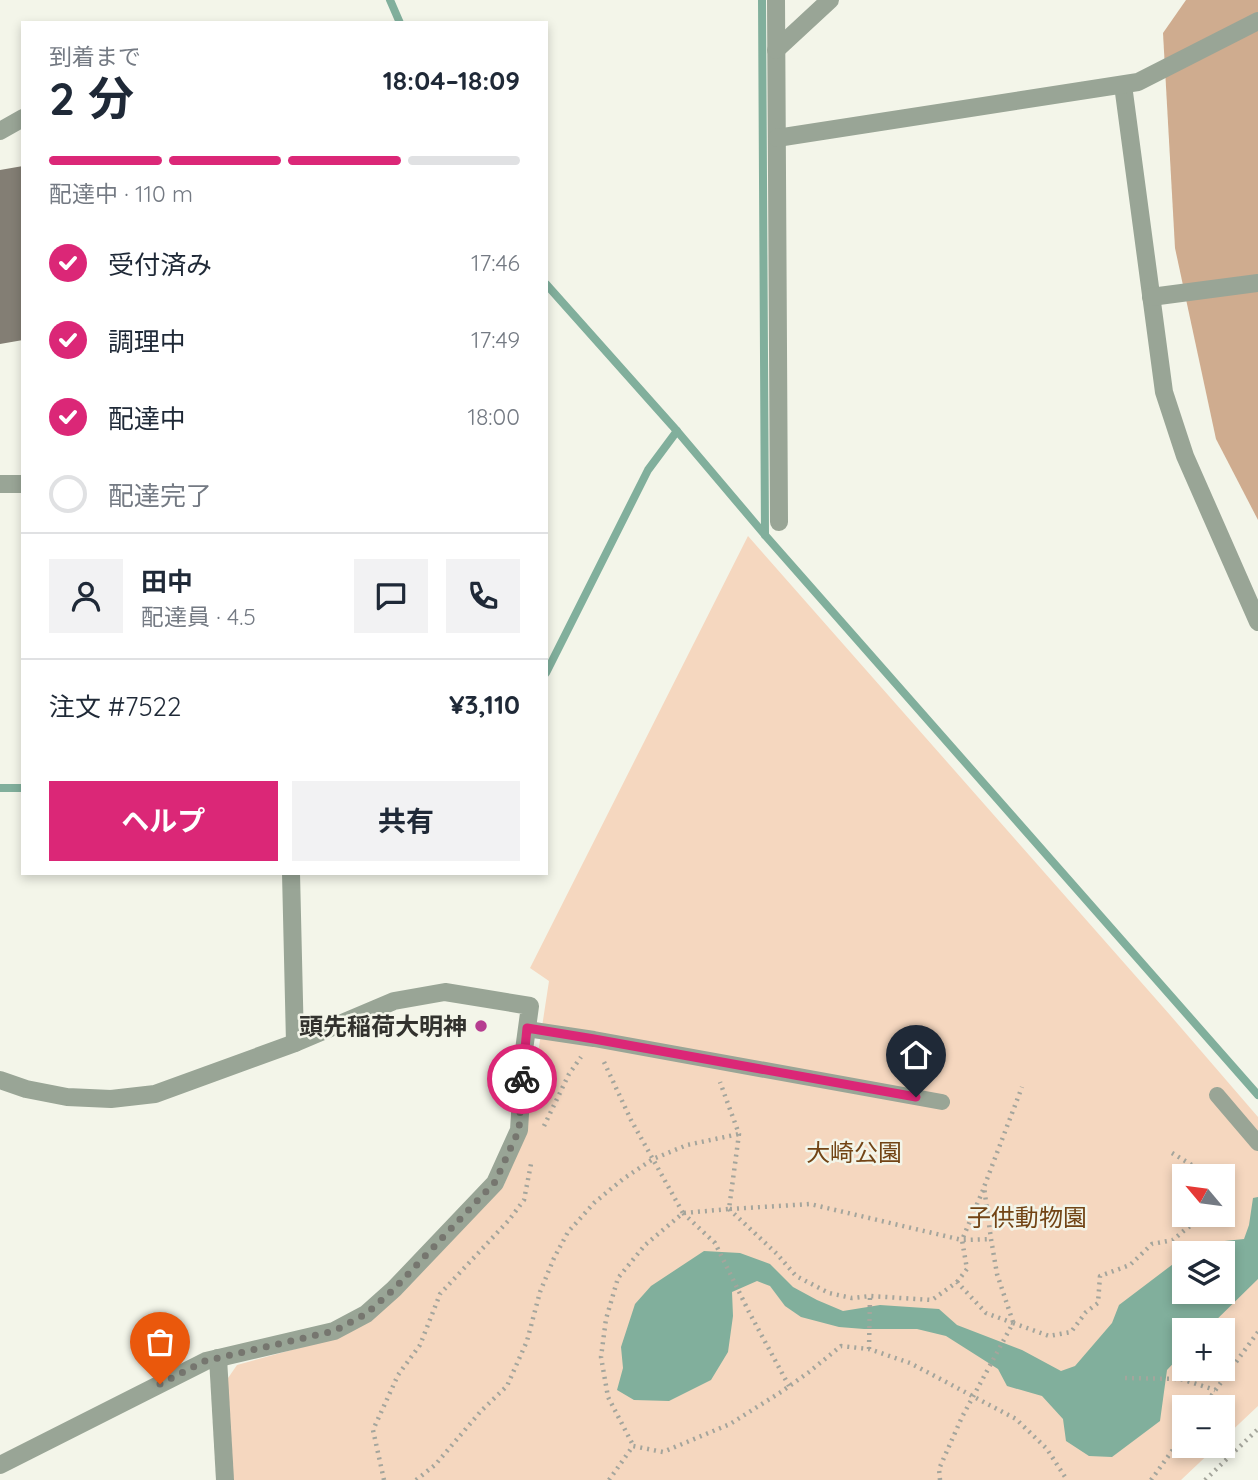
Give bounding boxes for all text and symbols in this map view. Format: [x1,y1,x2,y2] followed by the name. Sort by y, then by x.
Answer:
[49,42,141,71] text: 到着まで
[383,64,520,97] text: 18:04–18:09
[49,69,134,127] text: 2 分
[49,179,193,208] text: 配達中 · 110 m
[49,244,87,282] icon: check
[108,248,212,281] text: 受付済み
[471,248,520,277] text: 17:46
[49,321,87,359] icon: check
[108,325,186,358] text: 調理中
[471,325,520,354] text: 17:49
[49,398,87,436] icon: check
[108,402,186,435] text: 配達中
[467,402,520,431] text: 18:00
[108,479,212,512] text: 配達完了
[49,559,123,633] button: person
[354,559,428,633] button: chat
[446,559,520,633] button: phone
[141,565,193,598] text: 田中
[141,602,256,631] text: 配達員 · 4.5
[449,688,520,721] text: ¥3,110
[49,690,181,723] text: 注文 #7522
[49,781,278,861] button: ヘルプ
[292,781,520,861] button: 共有
[299,1011,467,1041] place label: 頭先稲荷大明神
[473,1018,489,1034] marker: 頭先稲荷大明神
[886,1025,946,1097] pin
[897,1036,935,1074] icon: home
[487,1044,557,1114] courier
[503,1060,541,1098] icon: bike
[806,1137,902,1167] park label: 大崎公園
[1172,1164,1236,1227] north arrow
[1172,1164,1235,1458] map controls
[967,1202,1087,1232] park label: 子供動物園
[1172,1241,1235,1304] button: layers
[130,1312,190,1384] pin
[1172,1318,1235,1381] button: +
[141,1323,179,1361] icon: bag
[1172,1395,1235,1458] button: −

